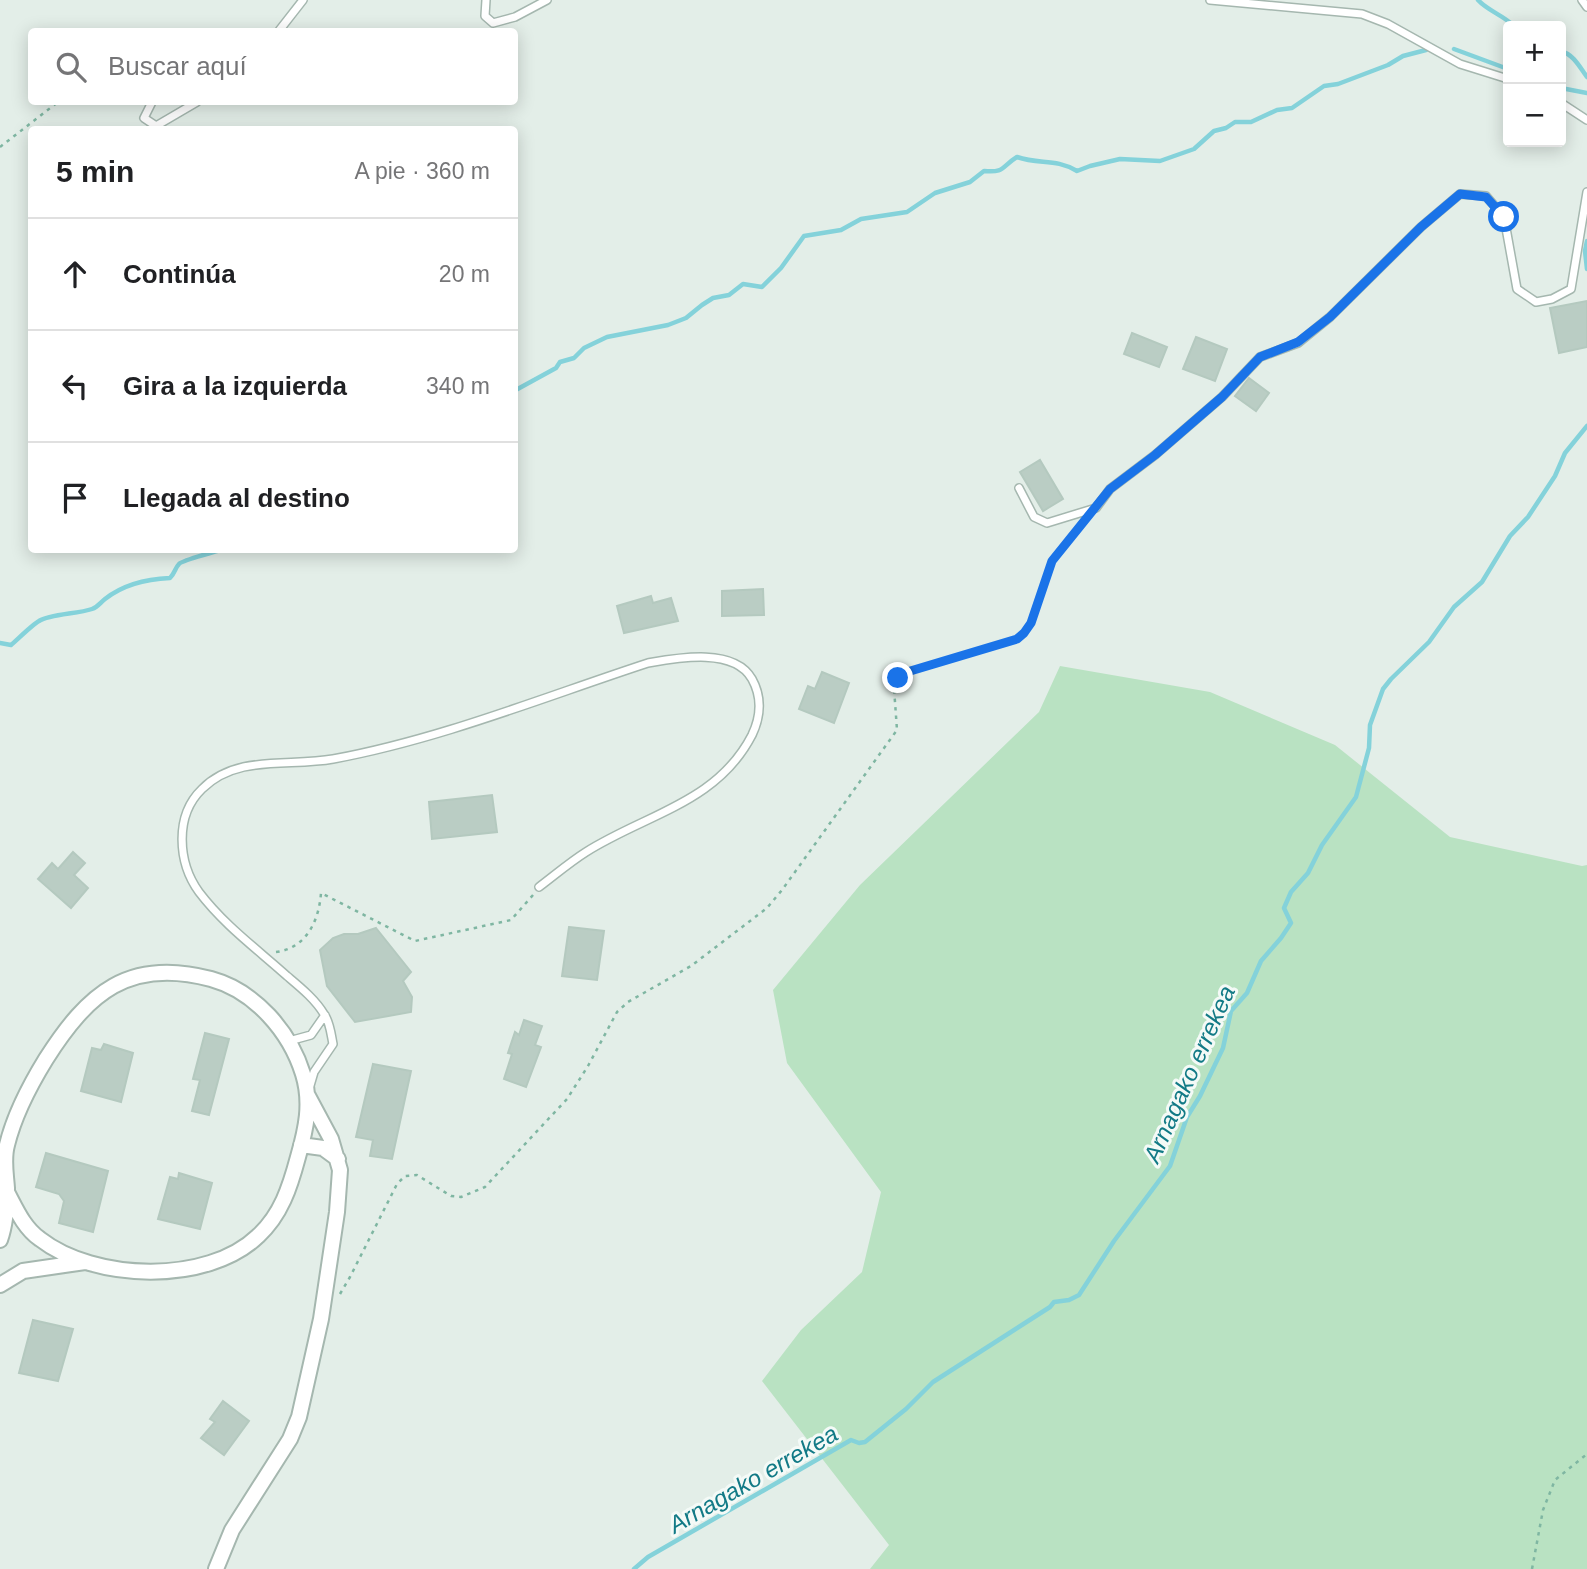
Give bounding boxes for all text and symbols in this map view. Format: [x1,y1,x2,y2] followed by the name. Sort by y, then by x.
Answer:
[1503,21,1566,147] map controls
[1503,21,1566,84] button: +
[28,28,518,105] search box
[52,48,90,86] icon: search
[108,51,247,81] text: Buscar aquí
[1503,84,1566,147] button: −
[56,155,134,188] text: 5 min
[354,158,490,184] text: A pie · 360 m
[1488,201,1519,232] route start
[56,255,94,293] icon: ahead
[123,259,236,289] text: Continúa
[439,261,490,287] text: 20 m
[56,367,94,405] icon: left
[123,371,347,401] text: Gira a la izquierda
[426,373,490,399] text: 340 m
[56,479,94,517] icon: arrive
[123,483,350,513] text: Llegada al destino
[882,662,913,693] route end
[1137,981,1240,1168] water label: Arnagako errekea
[662,1420,842,1539] water label: Arnagako errekea

